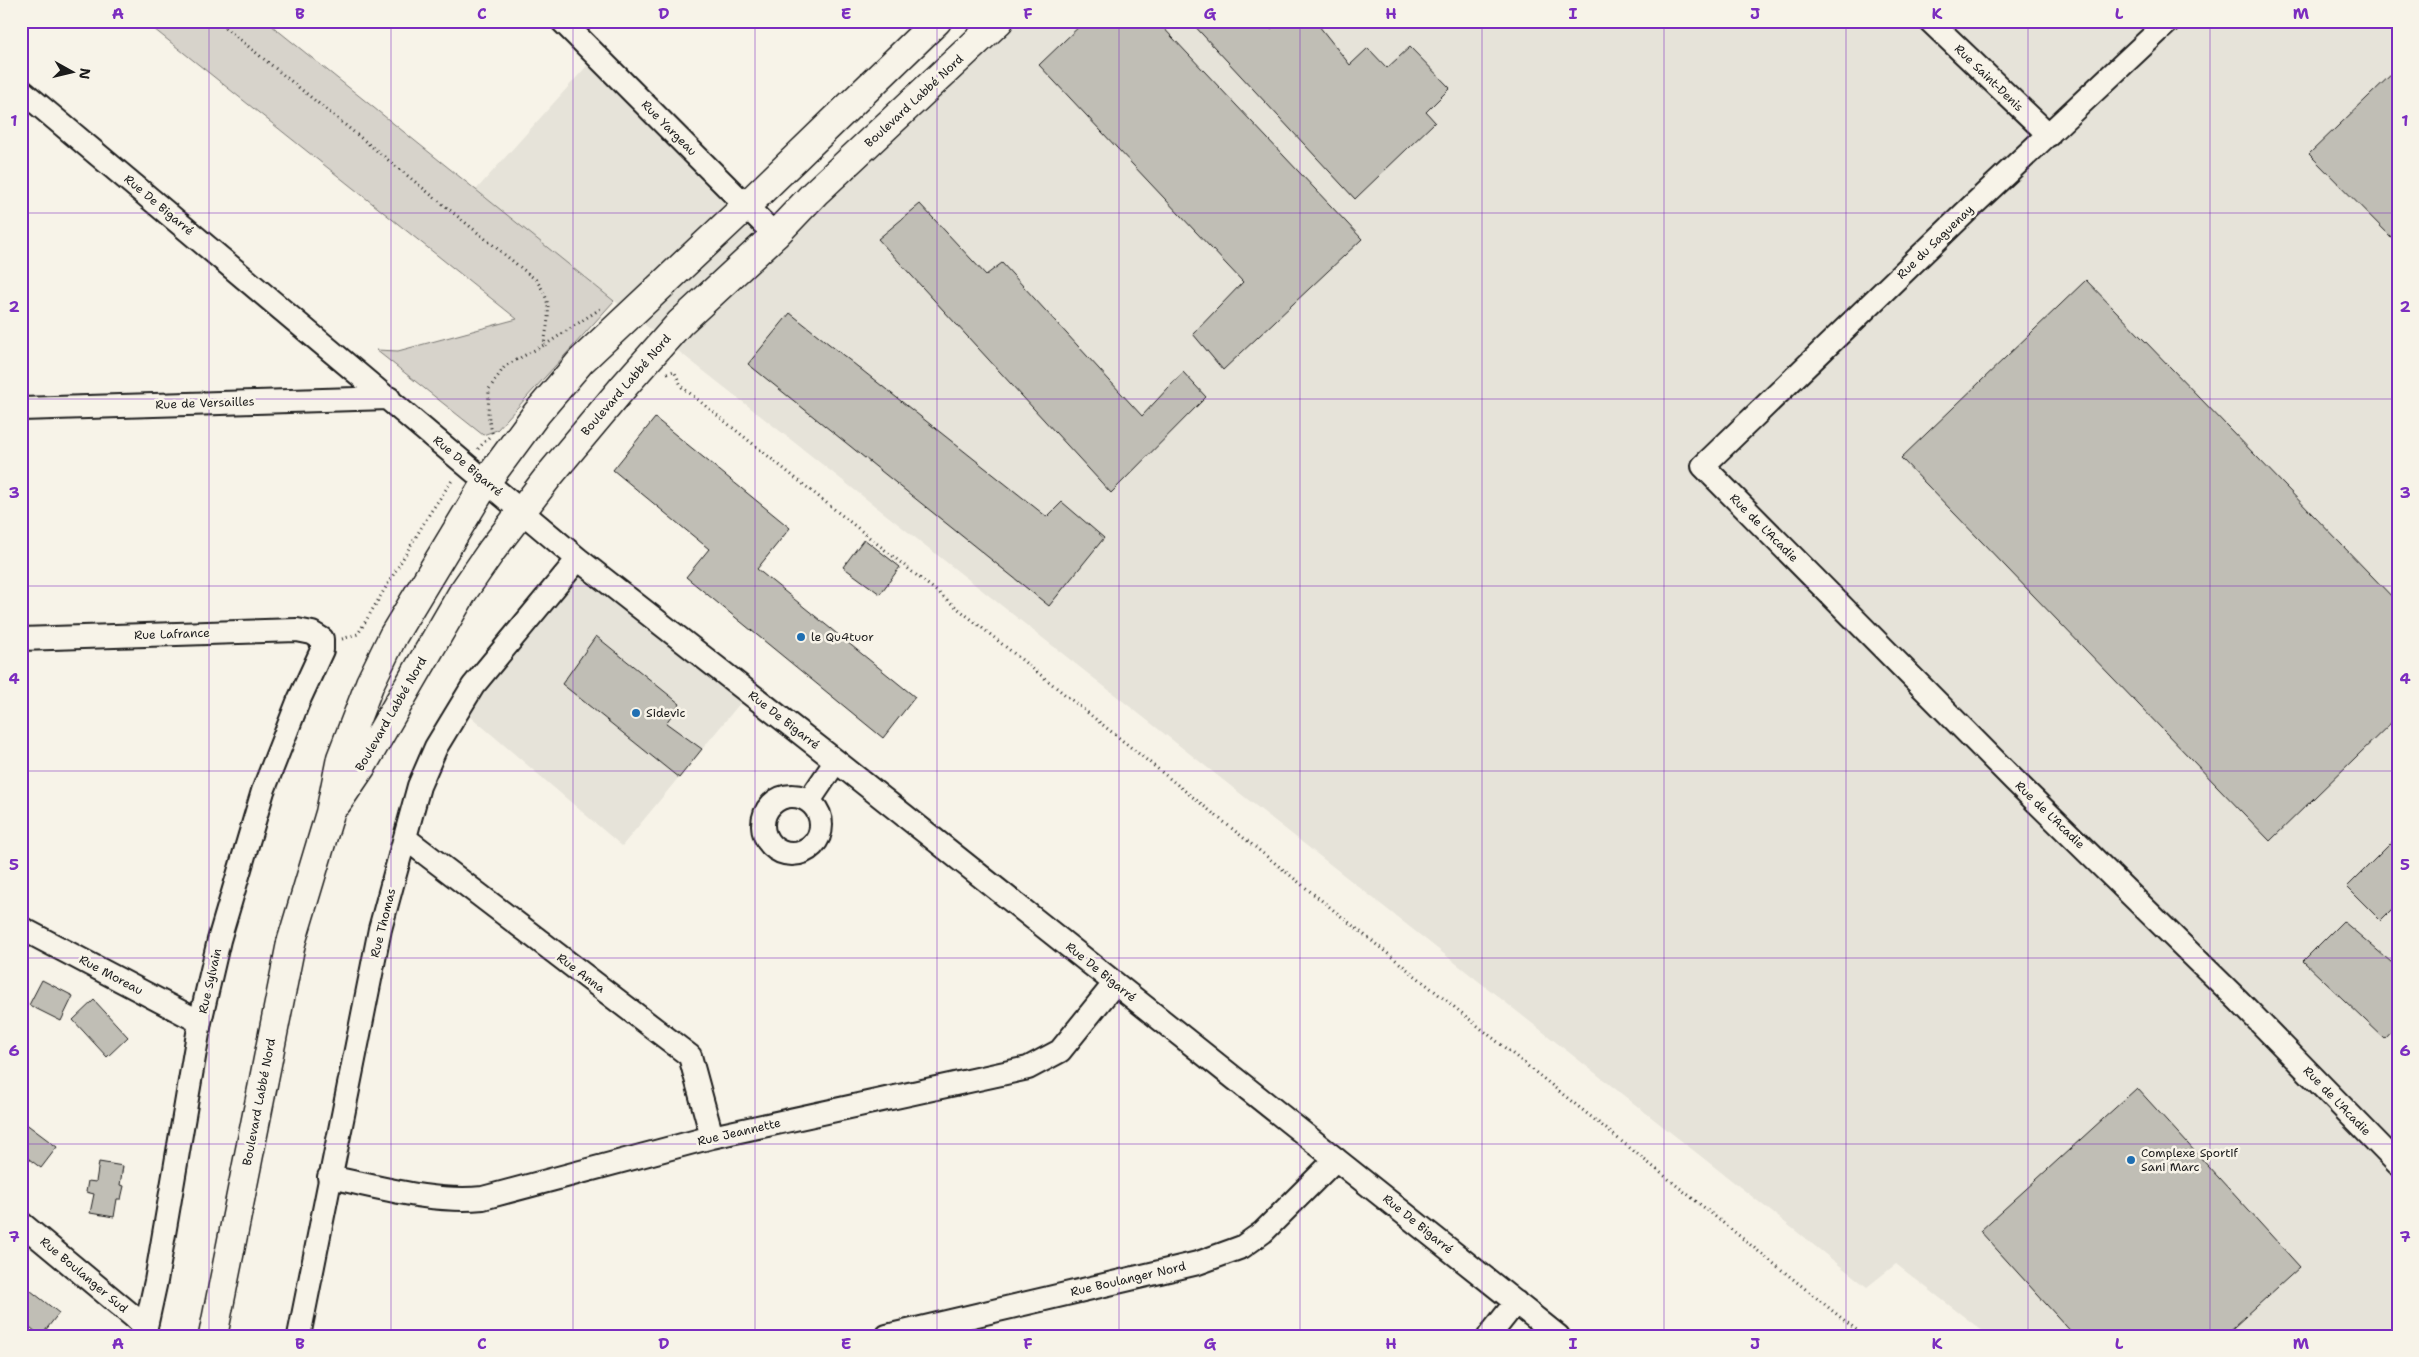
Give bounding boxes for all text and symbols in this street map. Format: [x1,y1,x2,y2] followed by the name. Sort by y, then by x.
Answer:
[112,3,124,24] text: A
[295,3,305,24] text: B
[477,3,487,24] text: C
[658,3,670,24] text: D
[841,3,851,24] text: E
[1023,3,1033,24] text: F
[1204,3,1217,24] text: G
[1385,3,1397,24] text: H
[1569,3,1578,24] text: I
[1750,3,1760,24] text: J
[1932,3,1943,24] text: K
[2115,3,2124,24] text: L
[2293,3,2310,24] text: M
[1951,41,2027,115] street label: Rue Saint-Denis
[48,48,98,98] north arrow
[861,51,967,151] street label: Boulevard Labbé Nord
[75,67,95,81] text: N
[638,97,700,159] street label: Rue Yargeau
[10,110,18,131] text: 1
[2401,110,2409,131] text: 1
[121,171,197,239] street label: Rue De Bigarré
[1893,201,1977,283] street label: Rue du Saguenay
[8,296,20,317] text: 2
[2399,296,2411,317] text: 2
[577,331,675,439] street label: Boulevard Labbé Nord
[155,393,255,413] street label: Rue de Versailles
[430,432,506,500] street label: Rue De Bigarré
[8,482,20,503] text: 3
[2399,482,2411,503] text: 3
[1726,490,1802,566] street label: Rue de L'Acadie
[134,625,210,643] street label: Rue Lafrance
[811,629,874,645] place label: le Qu4tuor
[795,631,807,643] marker: le Qu4tuor
[352,654,431,774] street label: Boulevard Labbé Nord
[8,668,20,689] text: 4
[2399,668,2411,689] text: 4
[745,687,823,753] street label: Rue De Bigarré
[646,705,686,721] place label: Sidevic
[630,707,642,719] marker: Sidevic
[2012,778,2088,852] street label: Rue de L'Acadie
[9,854,19,875] text: 5
[2400,854,2410,875] text: 5
[367,887,399,959] street label: Rue Thomas
[1062,939,1140,1006] street label: Rue De Bigarré
[195,947,225,1015] street label: Rue Sylvain
[554,950,609,997] street label: Rue Anna
[76,951,146,999] street label: Rue Moreau
[239,1037,279,1167] street label: Boulevard Labbé Nord
[8,1040,20,1061] text: 6
[2399,1040,2411,1061] text: 6
[2300,1063,2374,1139] street label: Rue de L'Acadie
[696,1115,782,1149] street label: Rue Jeannette
[2141,1145,2239,1175] place label: Complexe Sportif Sani Marc
[2125,1154,2137,1166] marker: Complexe Sportif Sani Marc
[1379,1191,1457,1258] street label: Rue De Bigarré
[8,1226,20,1247] text: 7
[2399,1226,2411,1247] text: 7
[37,1234,131,1317] street label: Rue Boulanger Sud
[1069,1258,1188,1300] street label: Rue Boulanger Nord
[112,1333,124,1354] text: A
[295,1333,305,1354] text: B
[477,1333,487,1354] text: C
[658,1333,670,1354] text: D
[841,1333,851,1354] text: E
[1023,1333,1033,1354] text: F
[1204,1333,1217,1354] text: G
[1385,1333,1397,1354] text: H
[1569,1333,1578,1354] text: I
[1750,1333,1760,1354] text: J
[1932,1333,1943,1354] text: K
[2115,1333,2124,1354] text: L
[2293,1333,2310,1354] text: M

